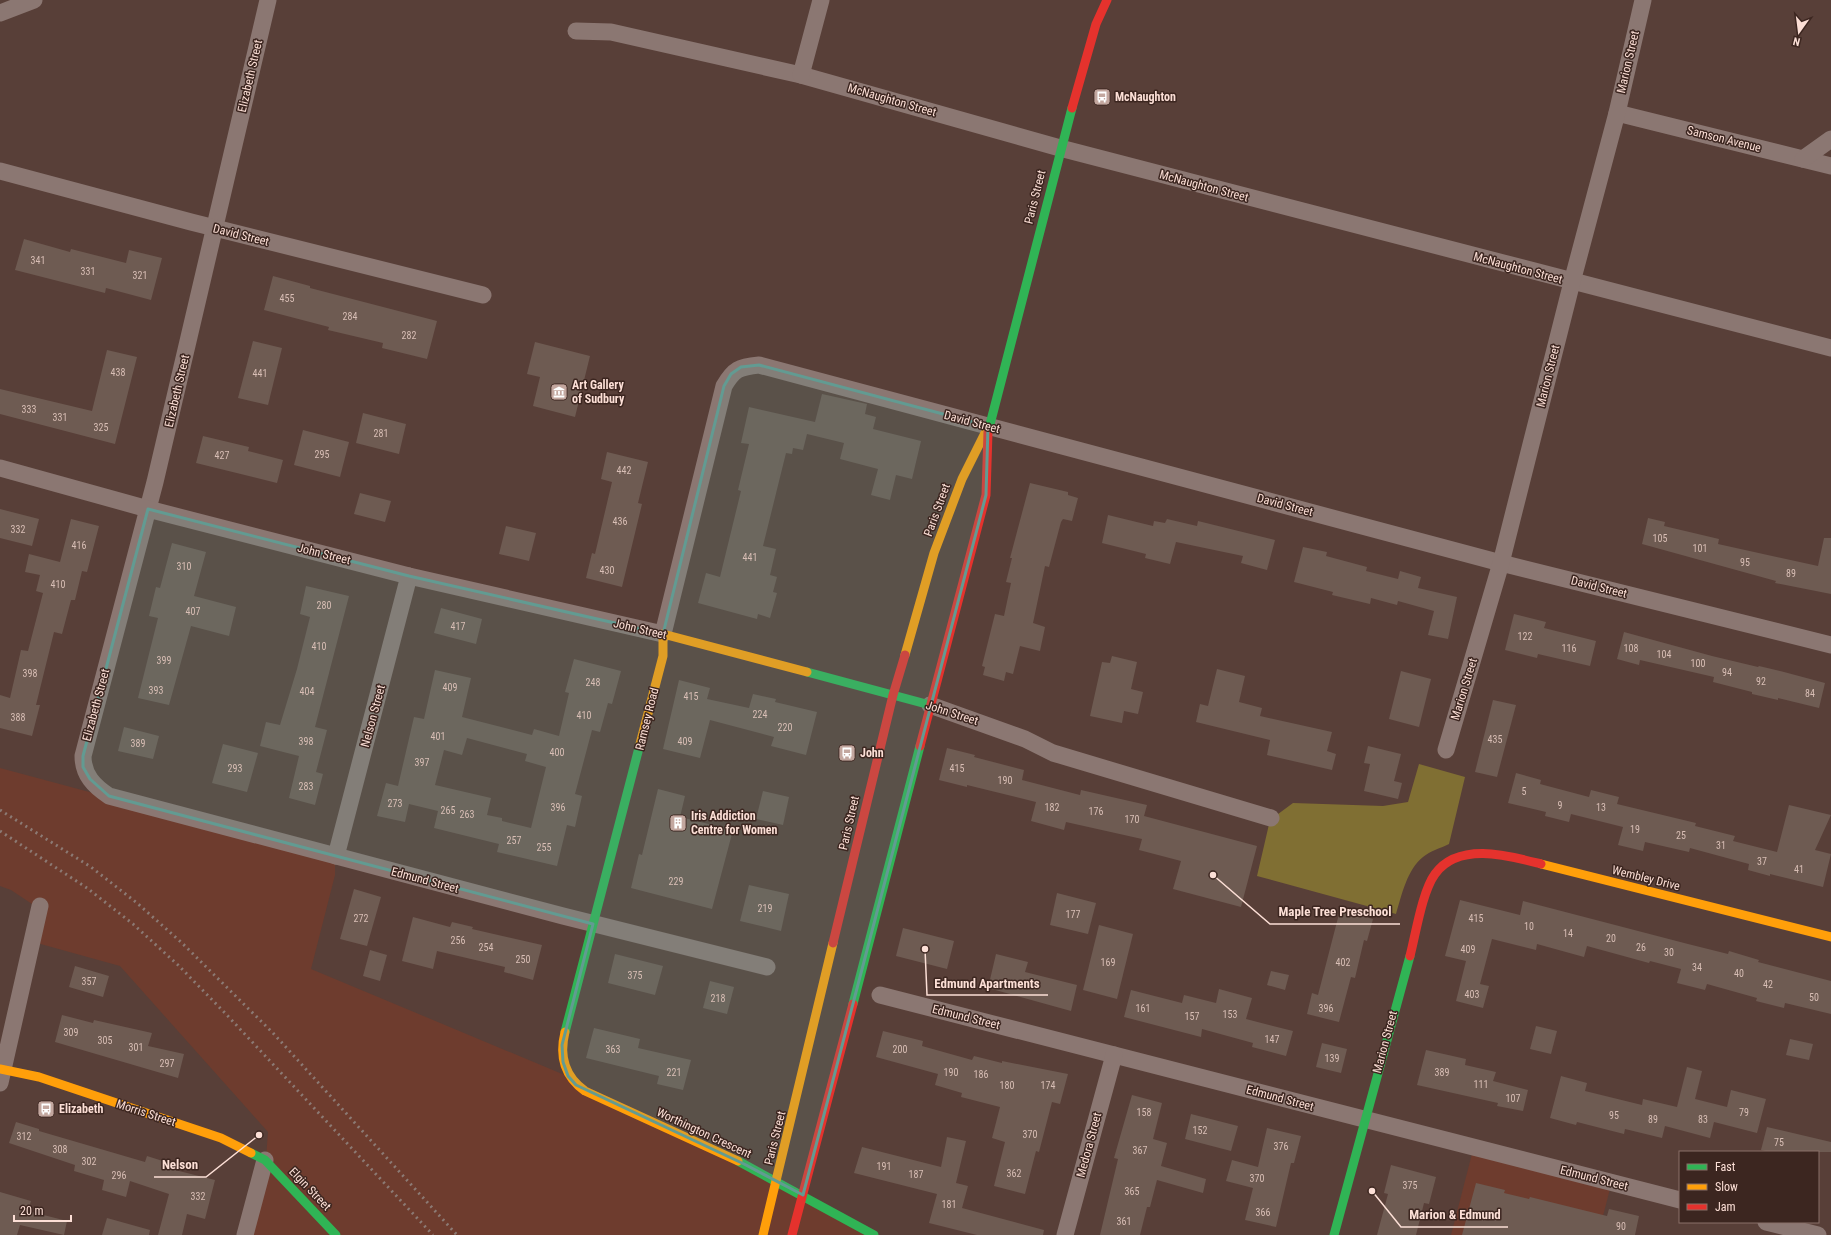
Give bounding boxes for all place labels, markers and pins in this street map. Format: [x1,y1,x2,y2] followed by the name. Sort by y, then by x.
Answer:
[1092,87,1112,107] bus stop icon: McNaughton
[1115,90,1176,104] place label: McNaughton
[572,378,625,406] place label: Art Gallery of Sudbury
[549,382,569,402] museum icon: Art Gallery of Sudbury
[837,743,857,763] bus stop icon: John
[860,746,884,760] place label: John
[691,809,778,837] place label: Iris Addiction Centre for Women
[668,813,688,833] building icon: Iris Addiction Centre for Women
[1270,899,1400,924] callout: Maple Tree Preschool
[927,970,1048,995] callout: Edmund Apartments
[36,1099,56,1119] bus stop icon: Elizabeth
[59,1102,103,1116] place label: Elizabeth
[154,1152,206,1177] callout: Nelson
[1401,1202,1508,1227] callout: Marion & Edmund

